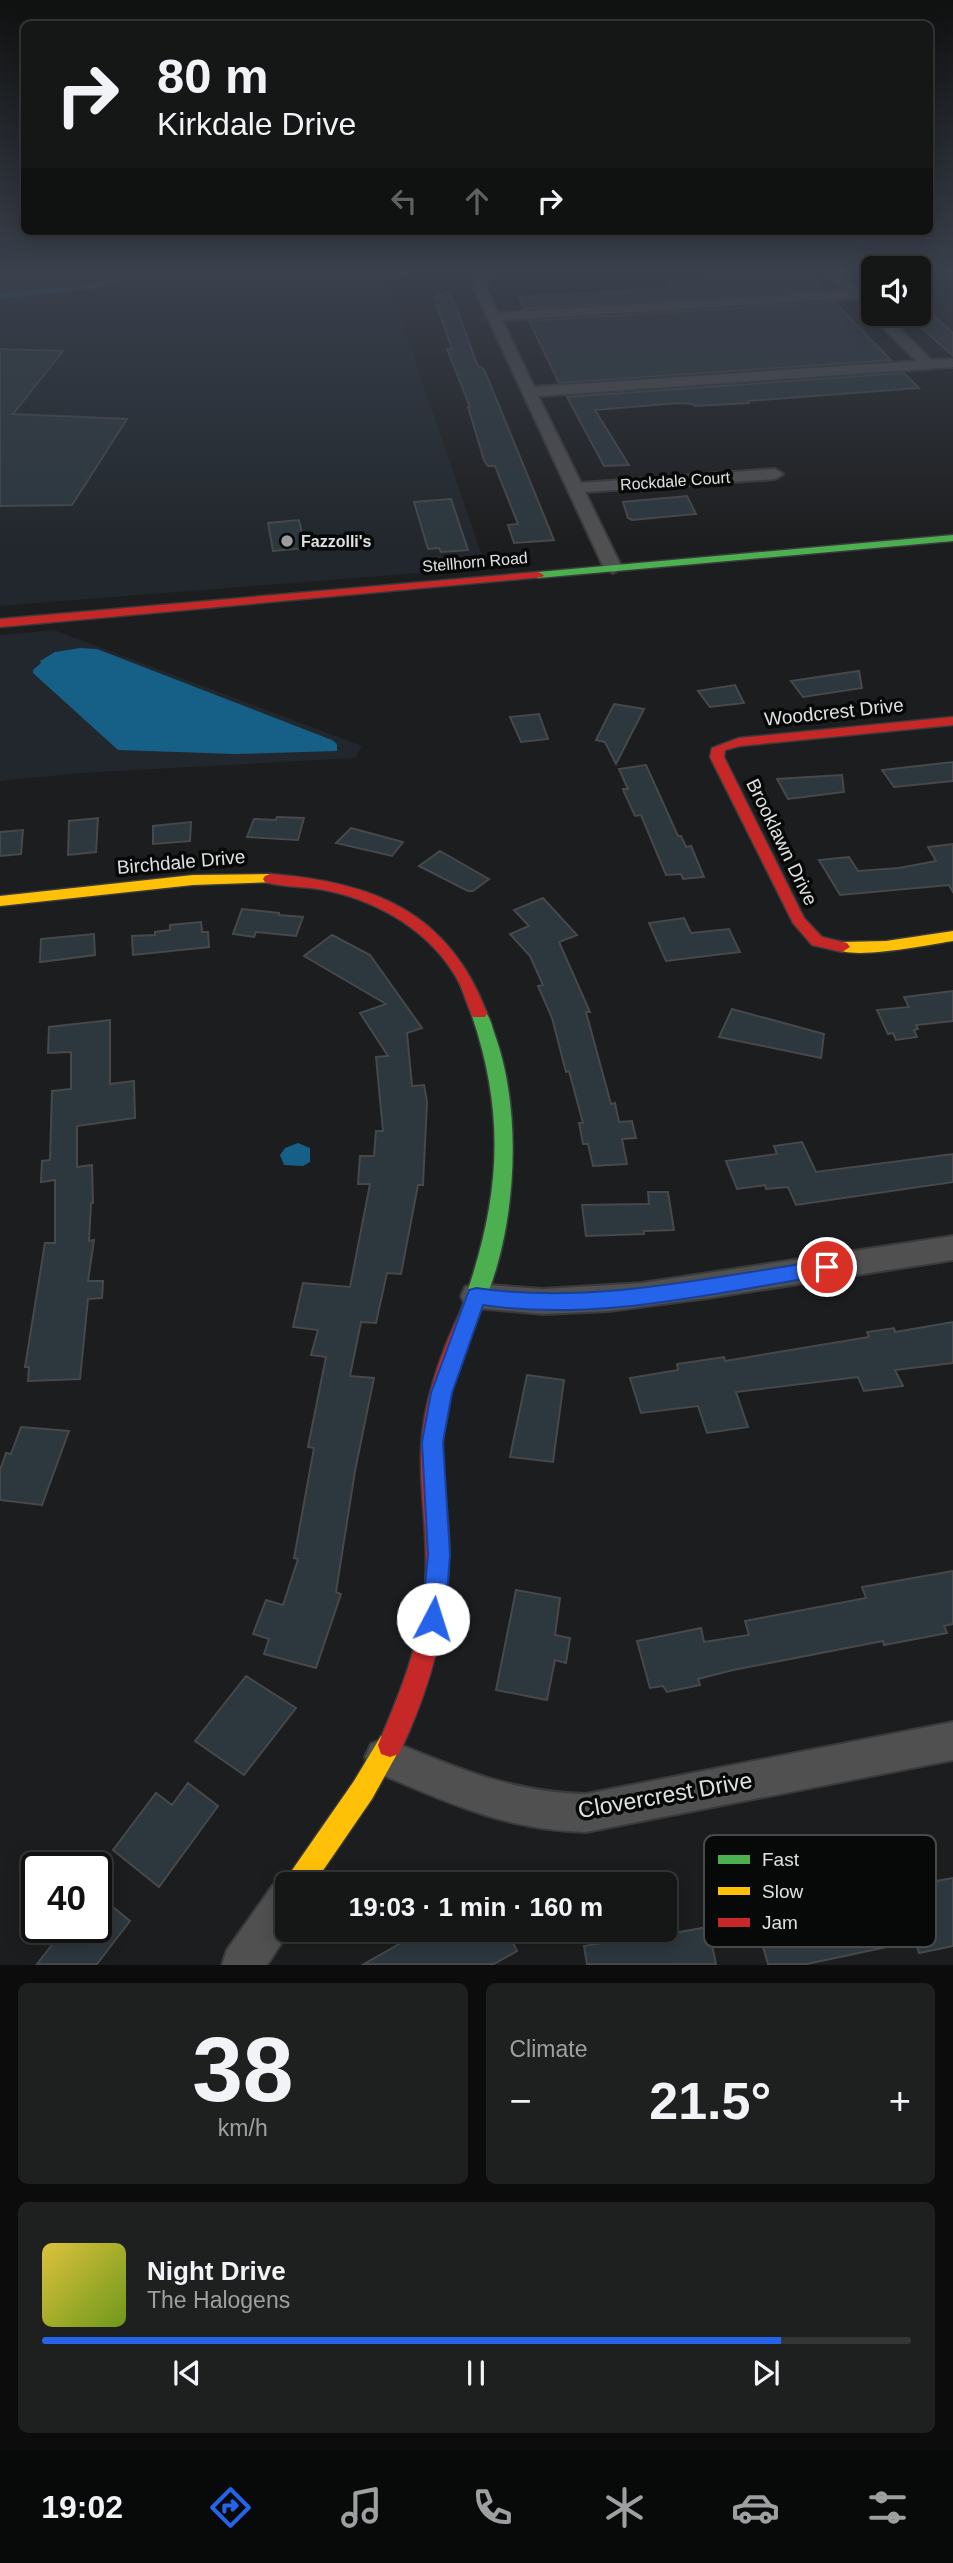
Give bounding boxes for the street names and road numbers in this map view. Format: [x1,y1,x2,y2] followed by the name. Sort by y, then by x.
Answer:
[619,469,731,493] street label: Rockdale Court
[422,549,528,575] street label: Stellhorn Road
[763,694,905,730] street label: Woodcrest Drive
[742,775,822,909] street label: Brooklawn Drive
[116,846,246,878] street label: Birchdale Drive
[576,1767,754,1823] street label: Clovercrest Drive

